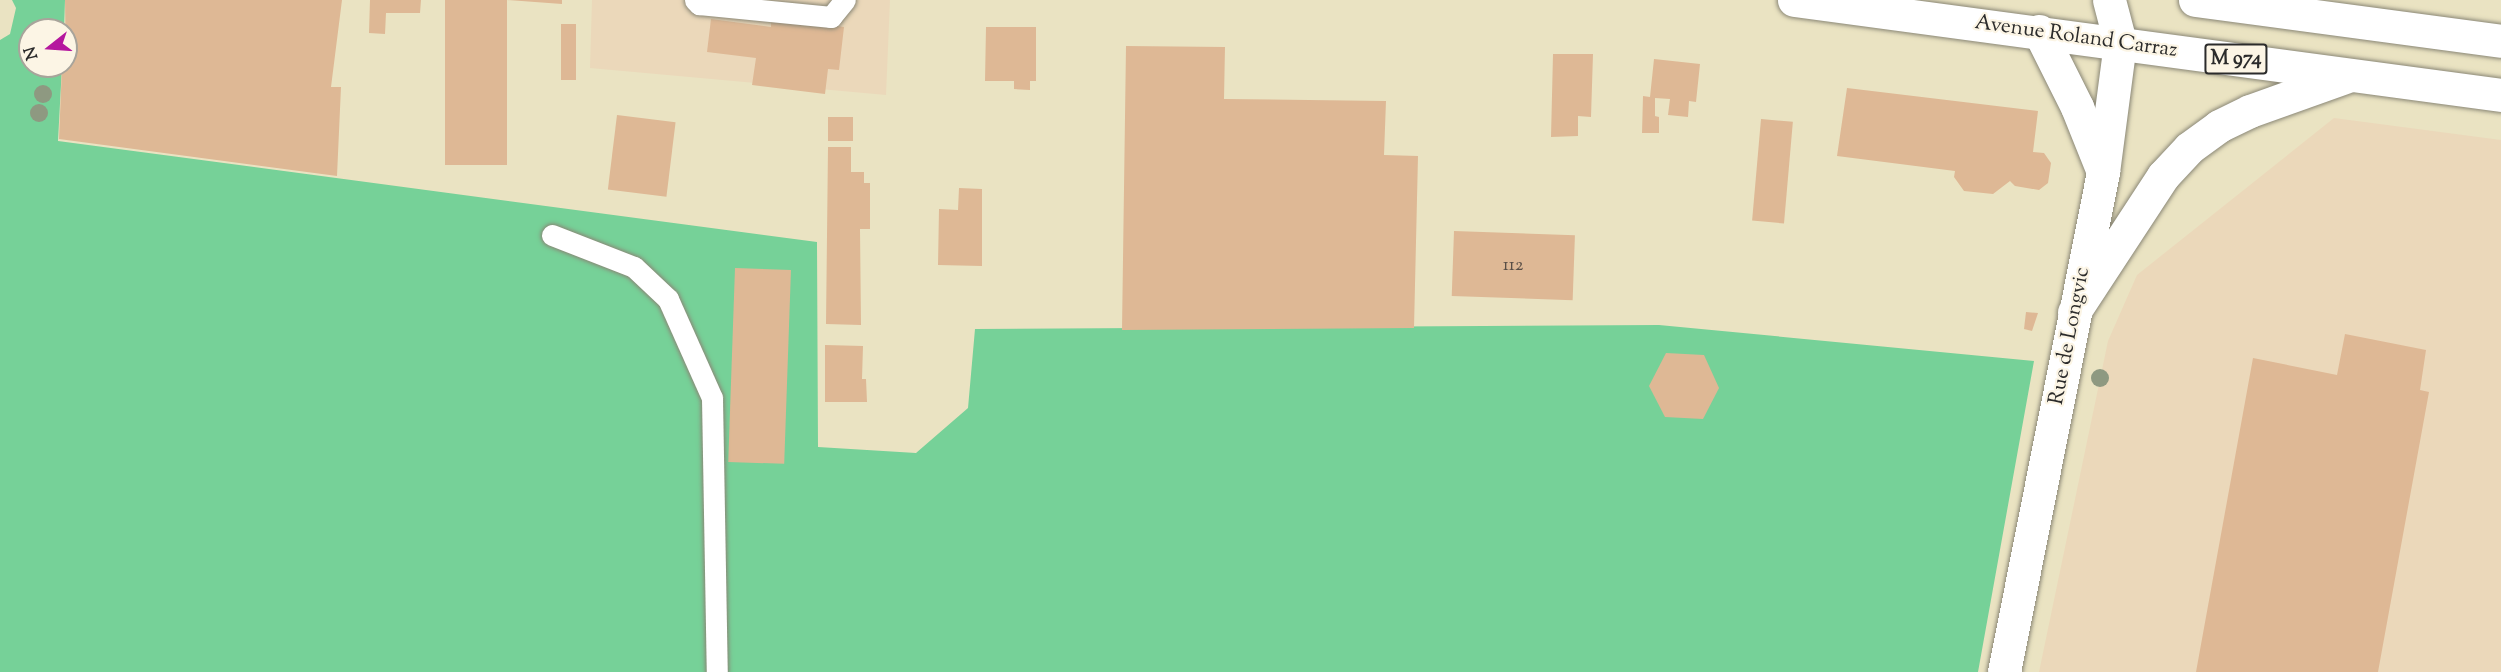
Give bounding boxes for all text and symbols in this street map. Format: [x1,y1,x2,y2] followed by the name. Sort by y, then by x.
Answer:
[1973,10,2179,64] street label: Avenue Roland Carraz
[18,18,78,78] north arrow
[2203,42,2269,76] road number: M 974
[19,43,45,62] text: N
[1503,255,1523,277] house number: 112
[2044,265,2096,407] street label: Rue de Longvic

